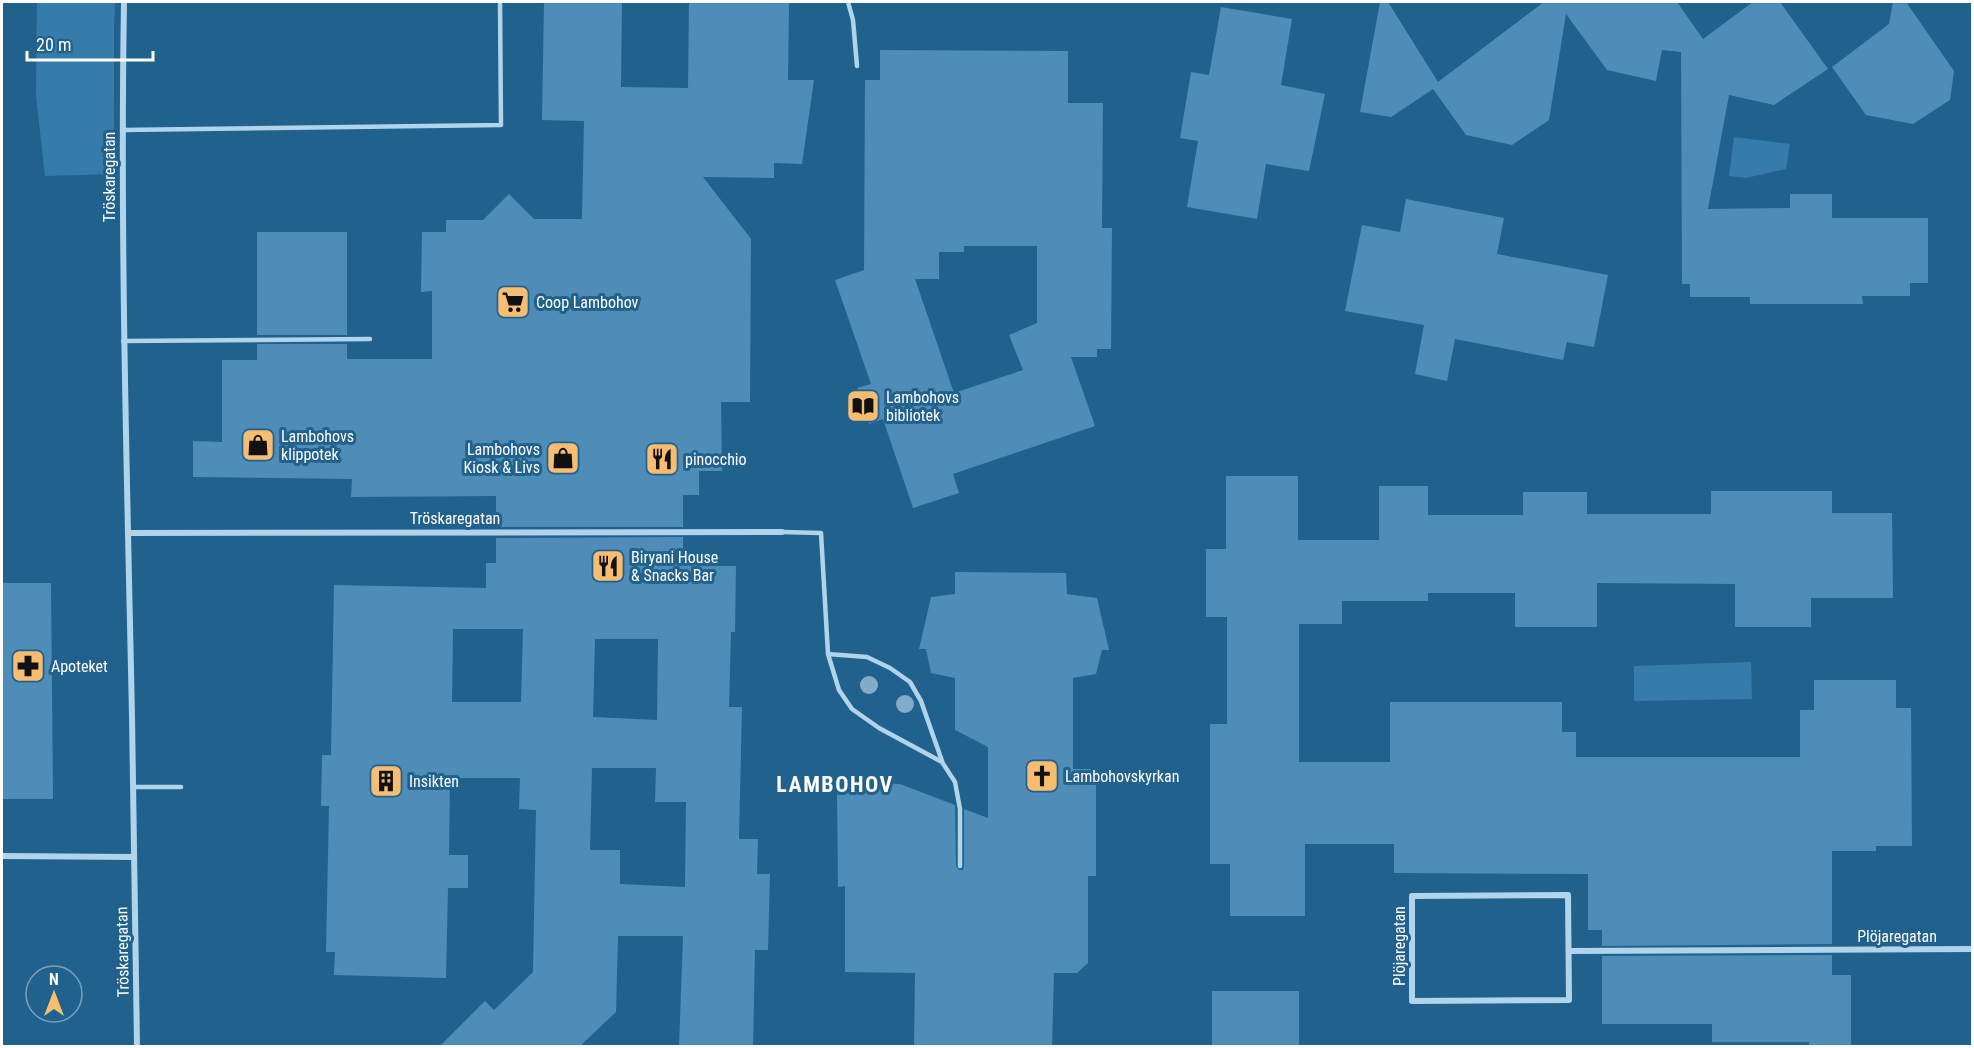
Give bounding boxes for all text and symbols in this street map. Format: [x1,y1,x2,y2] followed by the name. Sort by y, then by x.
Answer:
[27,24,153,62] scale bar
[36,34,71,55] text: 20 m
[100,132,119,222] street label: Tröskaregatan
[495,284,531,320] supermarket icon: Coop Lambohov
[536,293,639,312] place label: Coop Lambohov
[845,388,881,424] library icon: Lambohovs bibliotek
[886,388,959,425] place label: Lambohovs bibliotek
[240,427,276,463] shop icon: Lambohovs klippotek
[281,427,354,464] place label: Lambohovs klippotek
[464,440,540,477] place label: Lambohovs Kiosk & Livs
[545,440,581,476] shop icon: Lambohovs Kiosk & Livs
[644,441,680,477] restaurant icon: pinocchio
[685,450,747,469] place label: pinocchio
[410,509,500,528] street label: Tröskaregatan
[590,548,626,584] restaurant icon: Biryani House & Snacks Bar
[631,548,718,585] place label: Biryani House & Snacks Bar
[10,648,46,684] pharmacy icon: Apoteket
[51,657,108,676] place label: Apoteket
[1024,758,1060,794] church icon: Lambohovskyrkan
[368,763,404,799] building icon: Insikten
[1065,767,1179,786] place label: Lambohovskyrkan
[409,772,459,791] place label: Insikten
[776,772,894,797] district label: LAMBOHOV
[1390,906,1409,986] street label: Plöjaregatan
[112,907,133,997] street label: Tröskaregatan
[1857,927,1937,946] street label: Plöjaregatan
[24,964,84,1024] north arrow
[49,970,59,989] text: N

